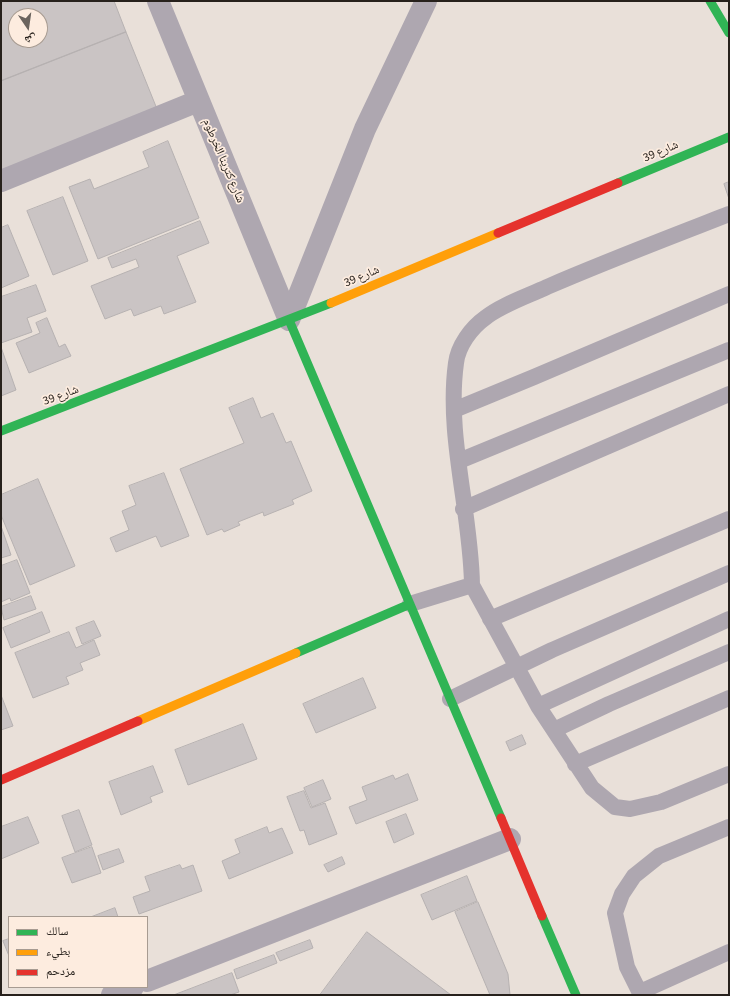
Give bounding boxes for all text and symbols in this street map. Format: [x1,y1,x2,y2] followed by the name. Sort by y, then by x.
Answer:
[8,8,48,48] north arrow
[23,31,38,48] text: ش
[199,117,247,205] street label: شارع كترينا الخرطوم
[641,138,681,166] street label: شارع 39
[342,263,382,291] street label: شارع 39
[41,383,81,409] street label: شارع 39
[8,916,148,988] legend
[46,923,68,940] text: سالك
[46,943,70,960] text: بطيء
[46,963,75,980] text: مزدحم

